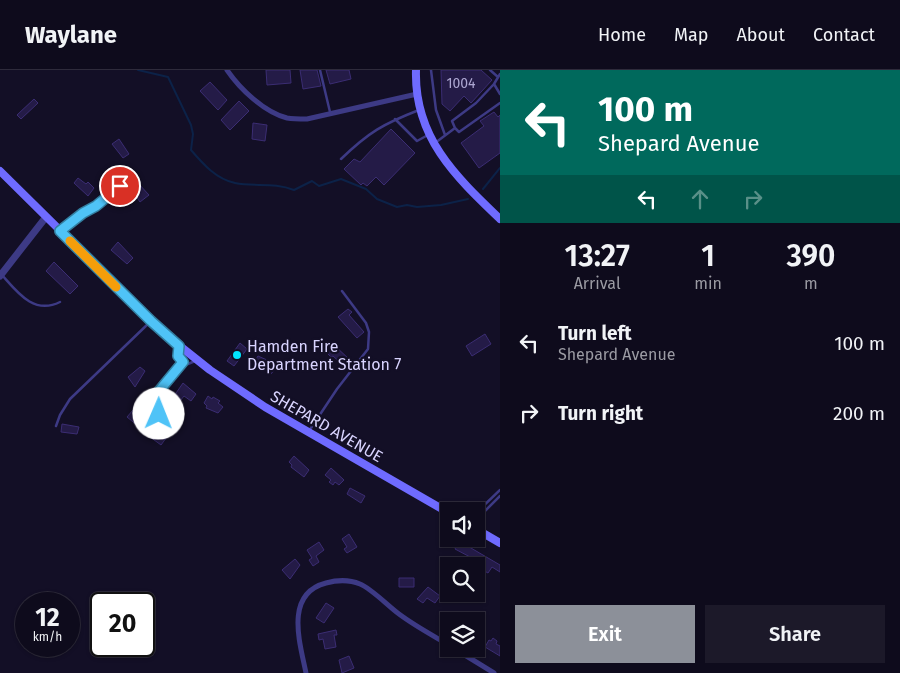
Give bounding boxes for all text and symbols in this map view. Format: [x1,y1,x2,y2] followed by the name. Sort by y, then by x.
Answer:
[25,21,117,49] text: Waylane
[598,24,646,46] text: Home
[674,24,708,46] text: Map
[736,24,785,46] text: About
[813,24,875,46] text: Contact
[446,75,476,92] house number: 1004
[598,88,693,130] text: 100 m
[515,90,580,155] icon: left
[598,130,760,157] text: Shepard Avenue
[99,165,141,207] pin
[106,172,134,200] icon: arrive
[633,185,661,213] icon: left
[686,185,714,213] icon: ahead
[739,185,767,213] icon: right
[565,238,630,274] text: 13:27
[701,238,715,274] text: 1
[786,238,835,274] text: 390
[574,274,621,293] text: Arrival
[694,274,722,293] text: min
[804,274,818,293] text: m
[558,322,632,345] text: Turn left
[515,329,543,357] icon: left
[834,332,885,355] text: 100 m
[247,337,401,374] place label: Hamden Fire Department Station 7
[558,345,675,364] text: Shepard Avenue
[231,349,243,361] marker: Hamden Fire Department Station 7
[132,387,184,439] position arrow
[267,387,386,466] street label: SHEPARD AVENUE
[515,399,543,427] icon: right
[558,402,643,425] text: Turn right
[833,402,885,425] text: 200 m
[440,502,485,657] map controls
[440,502,485,547] button: sound
[440,557,485,602] button: search
[90,592,155,657] speed limit sign: 20
[35,603,60,633] text: 12
[515,605,695,663] button: Exit
[705,605,885,663] button: Share
[440,612,485,657] button: layers
[33,630,62,644] text: km/h

